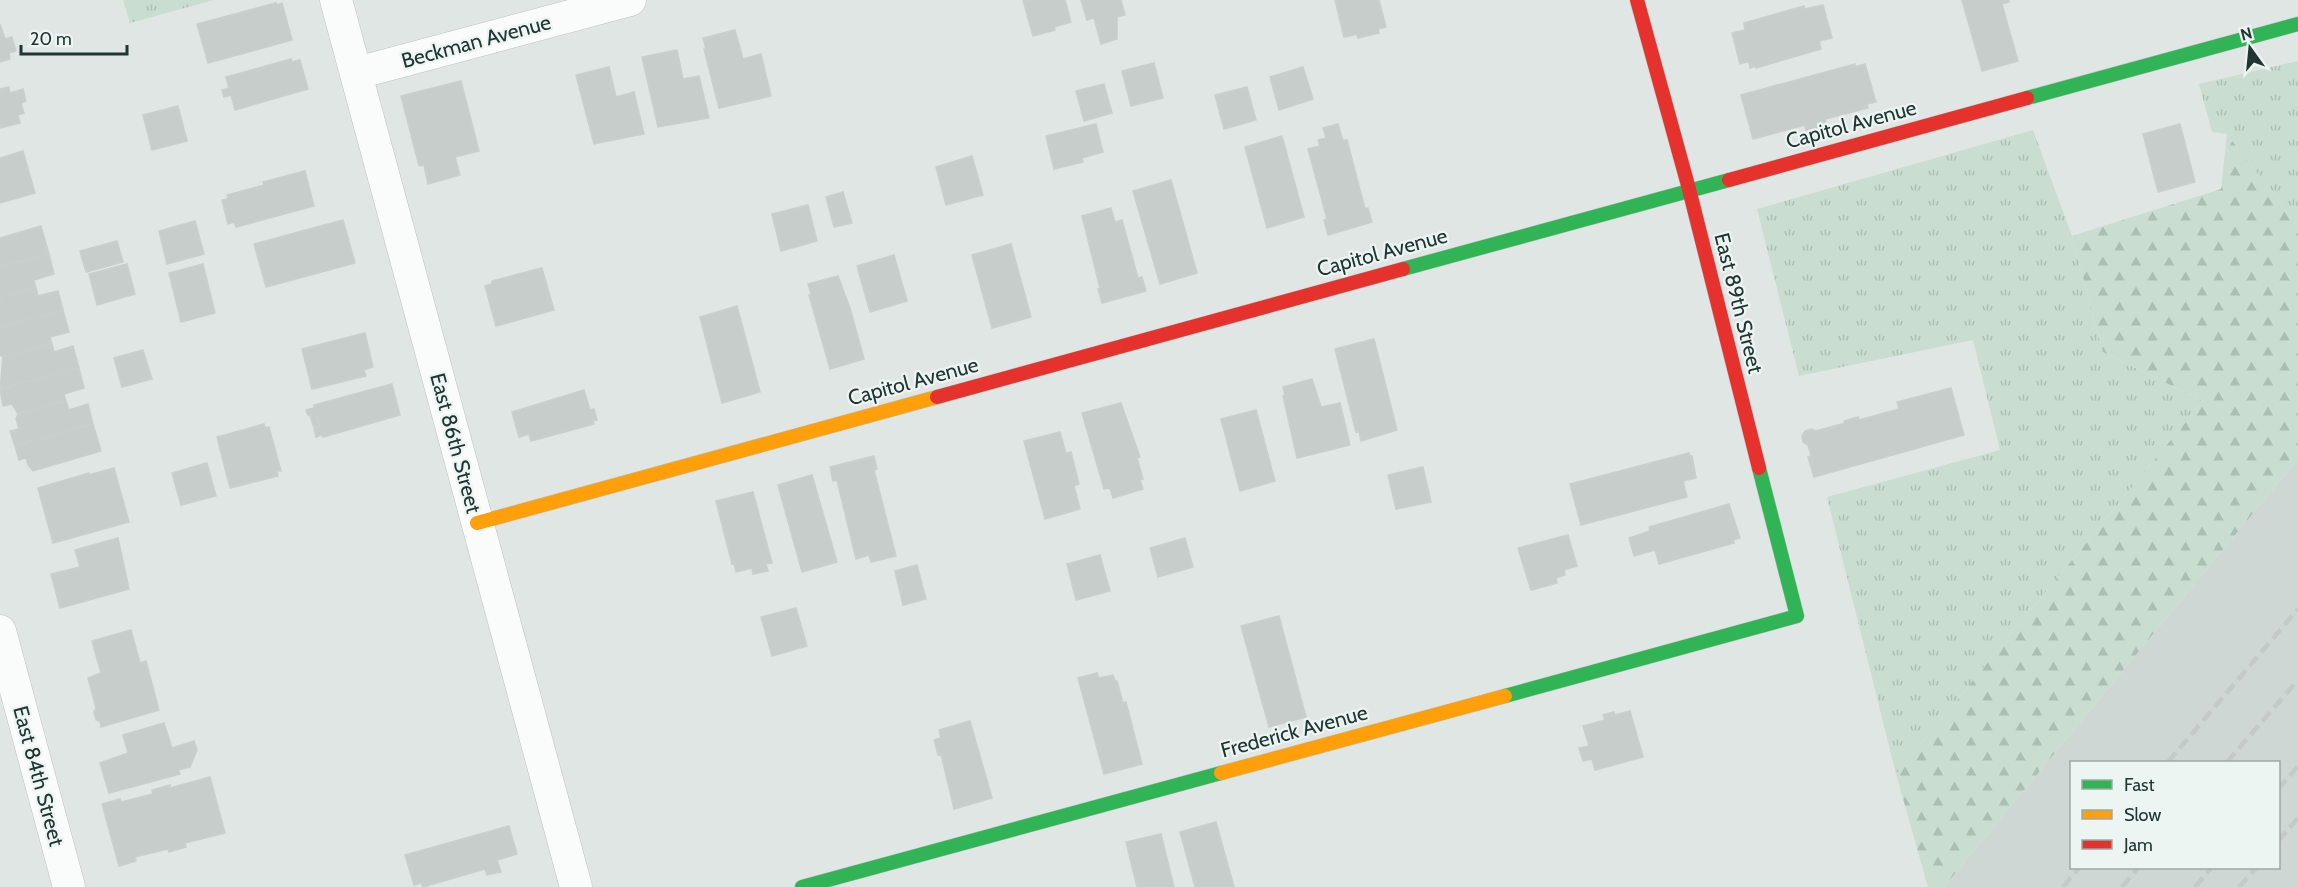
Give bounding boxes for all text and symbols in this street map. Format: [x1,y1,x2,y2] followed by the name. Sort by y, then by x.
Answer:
[398,9,554,73] street label: Beckman Avenue
[21,18,128,56] scale bar
[2220,18,2280,78] north arrow
[2238,23,2254,45] text: N
[30,28,72,50] text: 20 m
[1783,95,1919,153] street label: Capitol Avenue
[1314,223,1450,281] street label: Capitol Avenue
[1709,230,1769,376] street label: East 89th Street
[845,352,981,410] street label: Capitol Avenue
[425,370,487,516] street label: East 86th Street
[1218,699,1370,763] street label: Frederick Avenue
[8,703,70,849] street label: East 84th Street
[2070,761,2280,869] legend
[2124,774,2155,796] text: Fast
[2124,804,2161,826] text: Slow
[2123,834,2153,856] text: Jam

